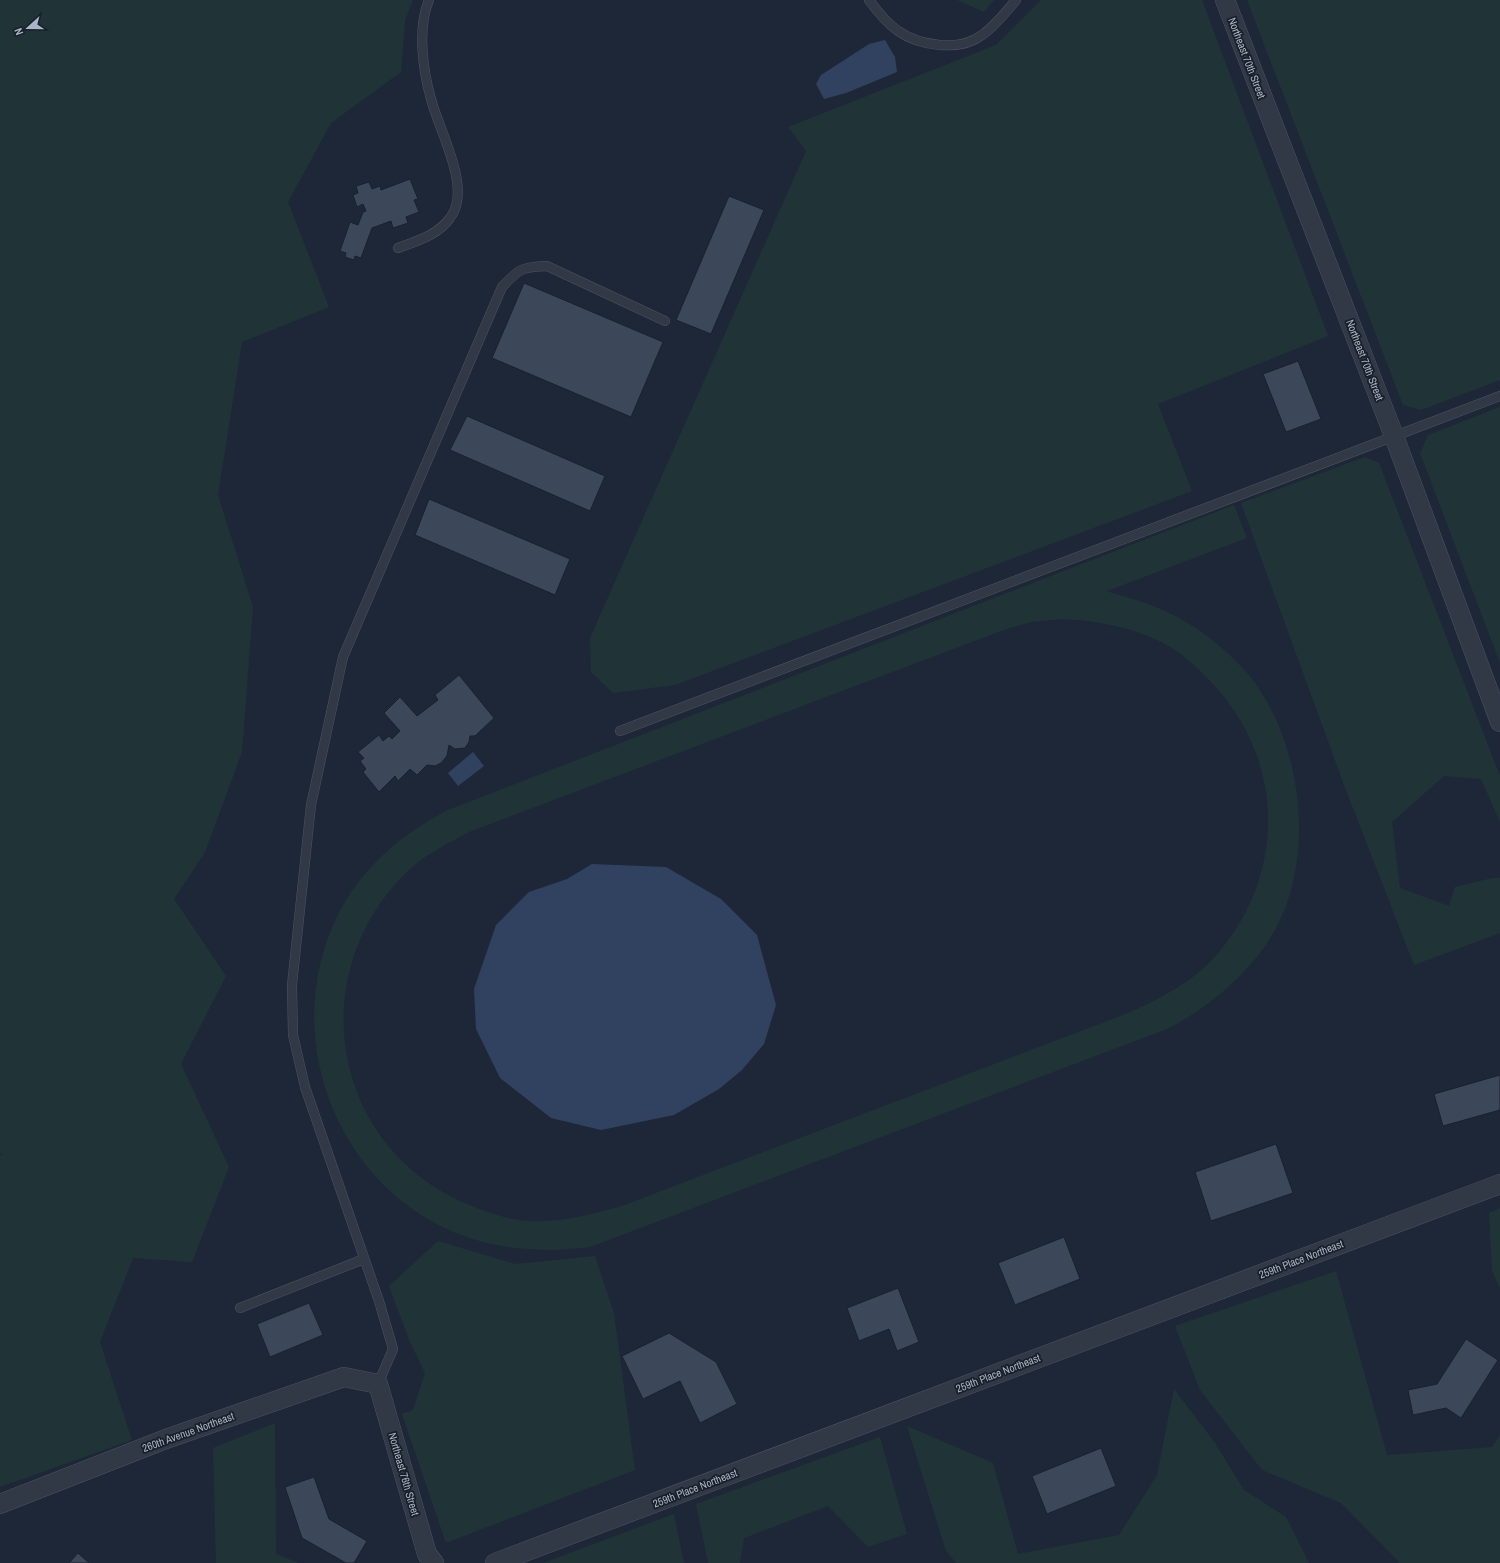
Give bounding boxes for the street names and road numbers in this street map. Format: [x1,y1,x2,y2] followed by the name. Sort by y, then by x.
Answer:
[1225,15,1269,101] street label: Northeast 70th Street
[1343,317,1387,403] street label: Northeast 70th Street
[1257,1236,1346,1282] street label: 259th Place Northeast
[954,1350,1043,1396] street label: 259th Place Northeast
[140,1409,236,1455] street label: 260th Avenue Northeast
[385,1431,423,1518] street label: Northeast 76th Street
[651,1465,740,1511] street label: 259th Place Northeast

